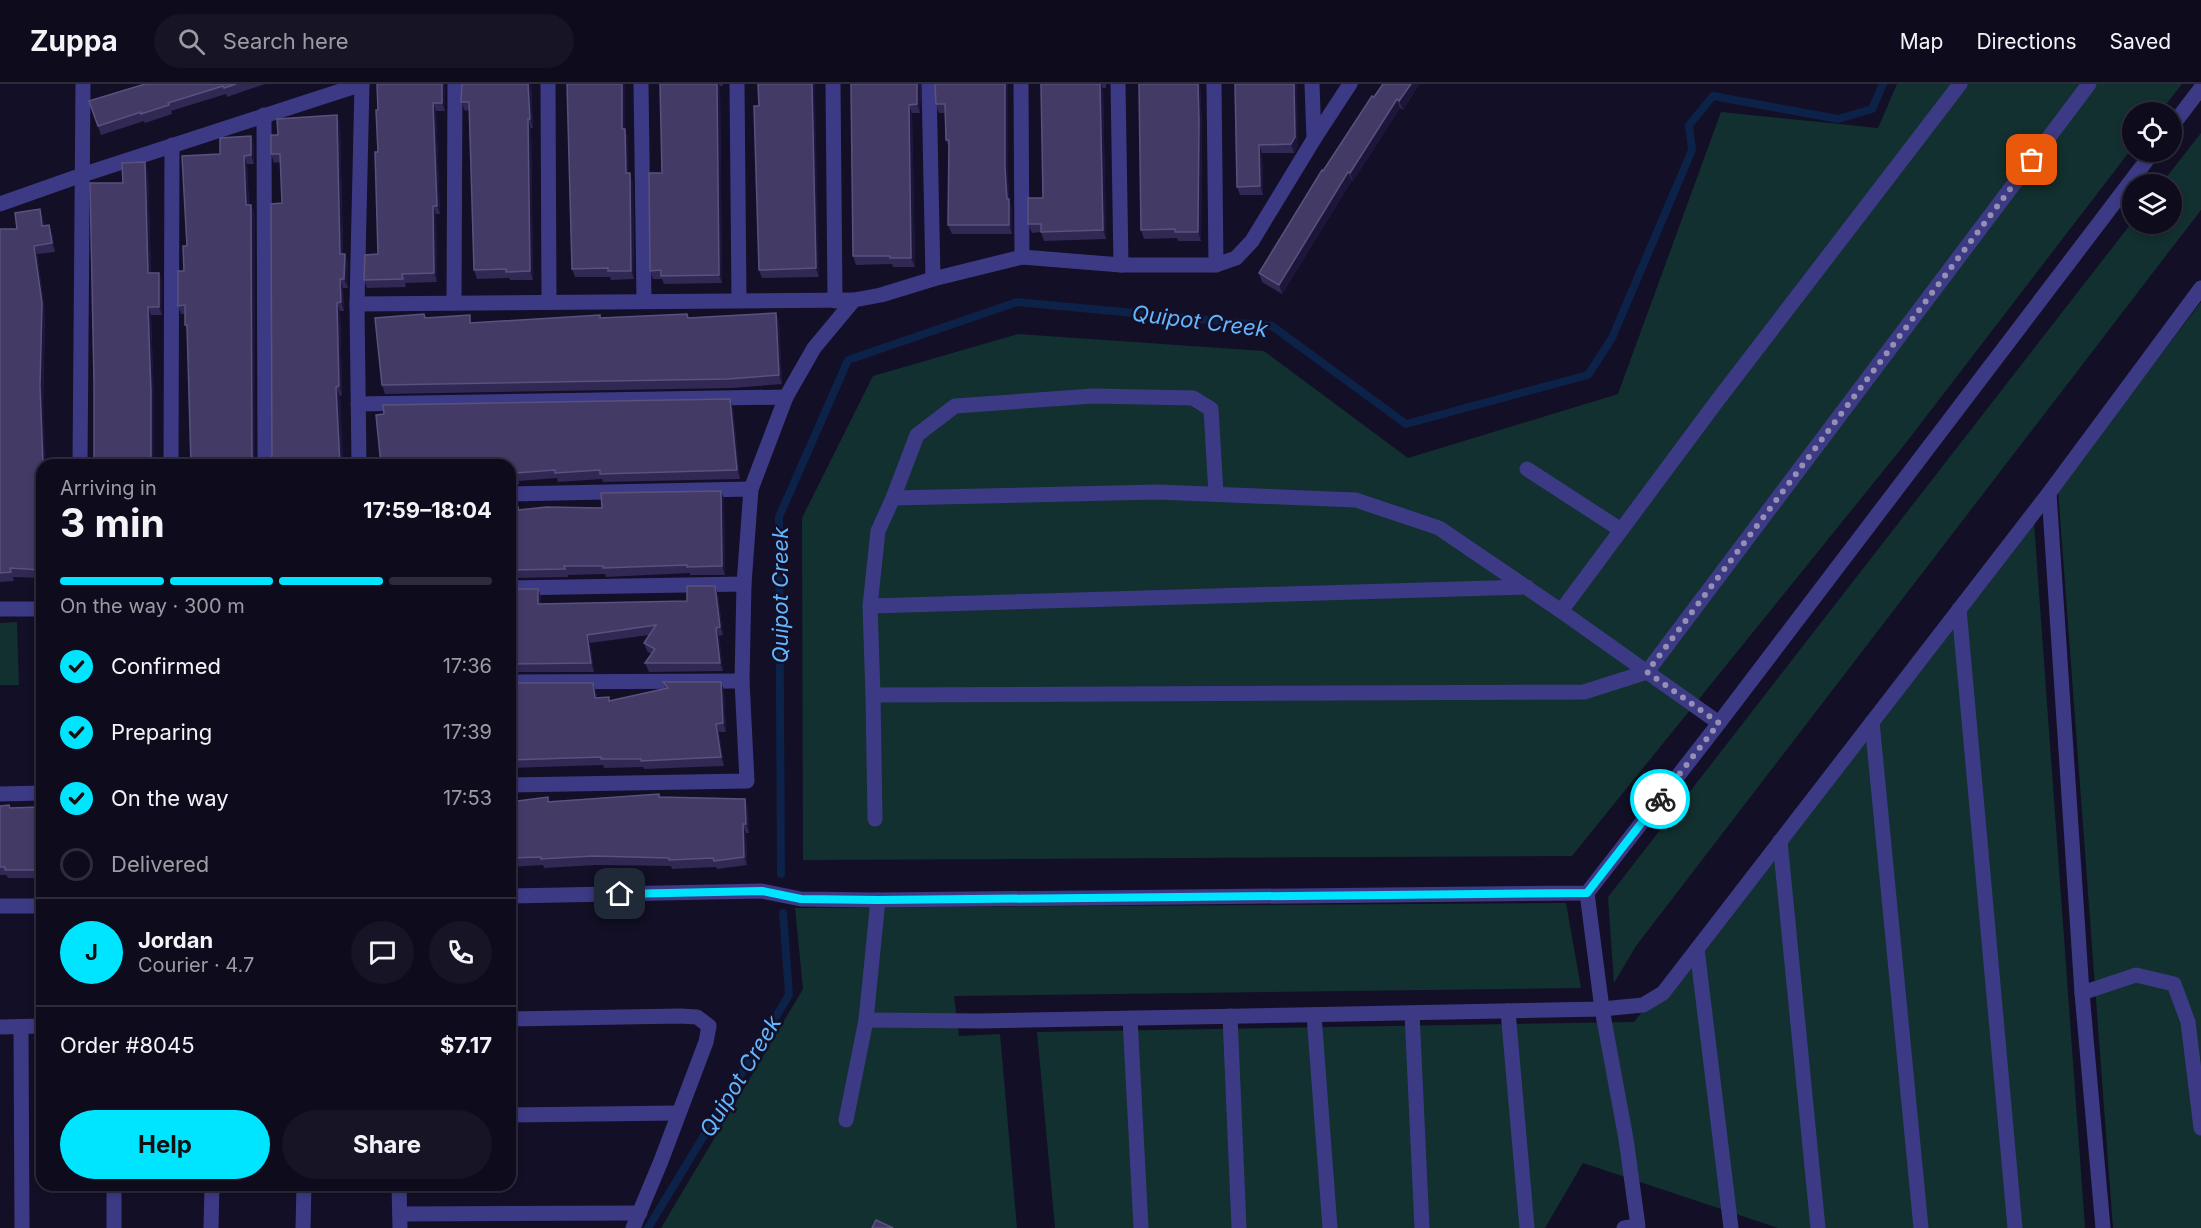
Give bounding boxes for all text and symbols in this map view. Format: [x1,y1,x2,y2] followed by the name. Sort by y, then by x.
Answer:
[154,14,574,68] search box
[30,24,118,58] text: Zuppa
[175,25,208,58] icon: search
[223,28,349,54] text: Search here
[1900,29,1943,54] text: Map
[1976,29,2077,54] text: Directions
[2110,29,2171,54] text: Saved
[2122,102,2182,234] map controls
[2122,102,2182,162] button: locate
[2006,134,2057,185] pin
[2015,143,2048,176] icon: bag
[2122,174,2182,234] button: layers
[1131,300,1270,342] water label: Quipot Creek
[60,476,157,500] text: Arriving in
[363,497,492,523] text: 17:59–18:04
[60,499,165,546] text: 3 min
[767,526,793,663] water label: Quipot Creek
[60,594,245,618] text: On the way · 300 m
[60,650,93,683] icon: check
[111,653,221,679] text: Confirmed
[443,654,492,678] text: 17:36
[60,716,93,749] icon: check
[111,719,212,745] text: Preparing
[443,720,492,744] text: 17:39
[1630,769,1690,829] courier
[60,782,93,815] icon: check
[1644,783,1677,816] icon: bike
[111,785,229,811] text: On the way
[443,786,492,810] text: 17:53
[111,851,209,877] text: Delivered
[594,868,645,919] pin
[603,877,636,910] icon: home
[351,921,414,984] button: chat
[429,921,492,984] button: phone
[138,927,213,953] text: Jordan
[85,939,98,965] text: J
[138,953,254,977] text: Courier · 4.7
[694,1010,787,1141] water label: Quipot Creek
[60,1032,195,1058] text: Order #8045
[440,1032,492,1058] text: $7.17
[60,1110,270,1179] button: Help
[282,1110,492,1179] button: Share

